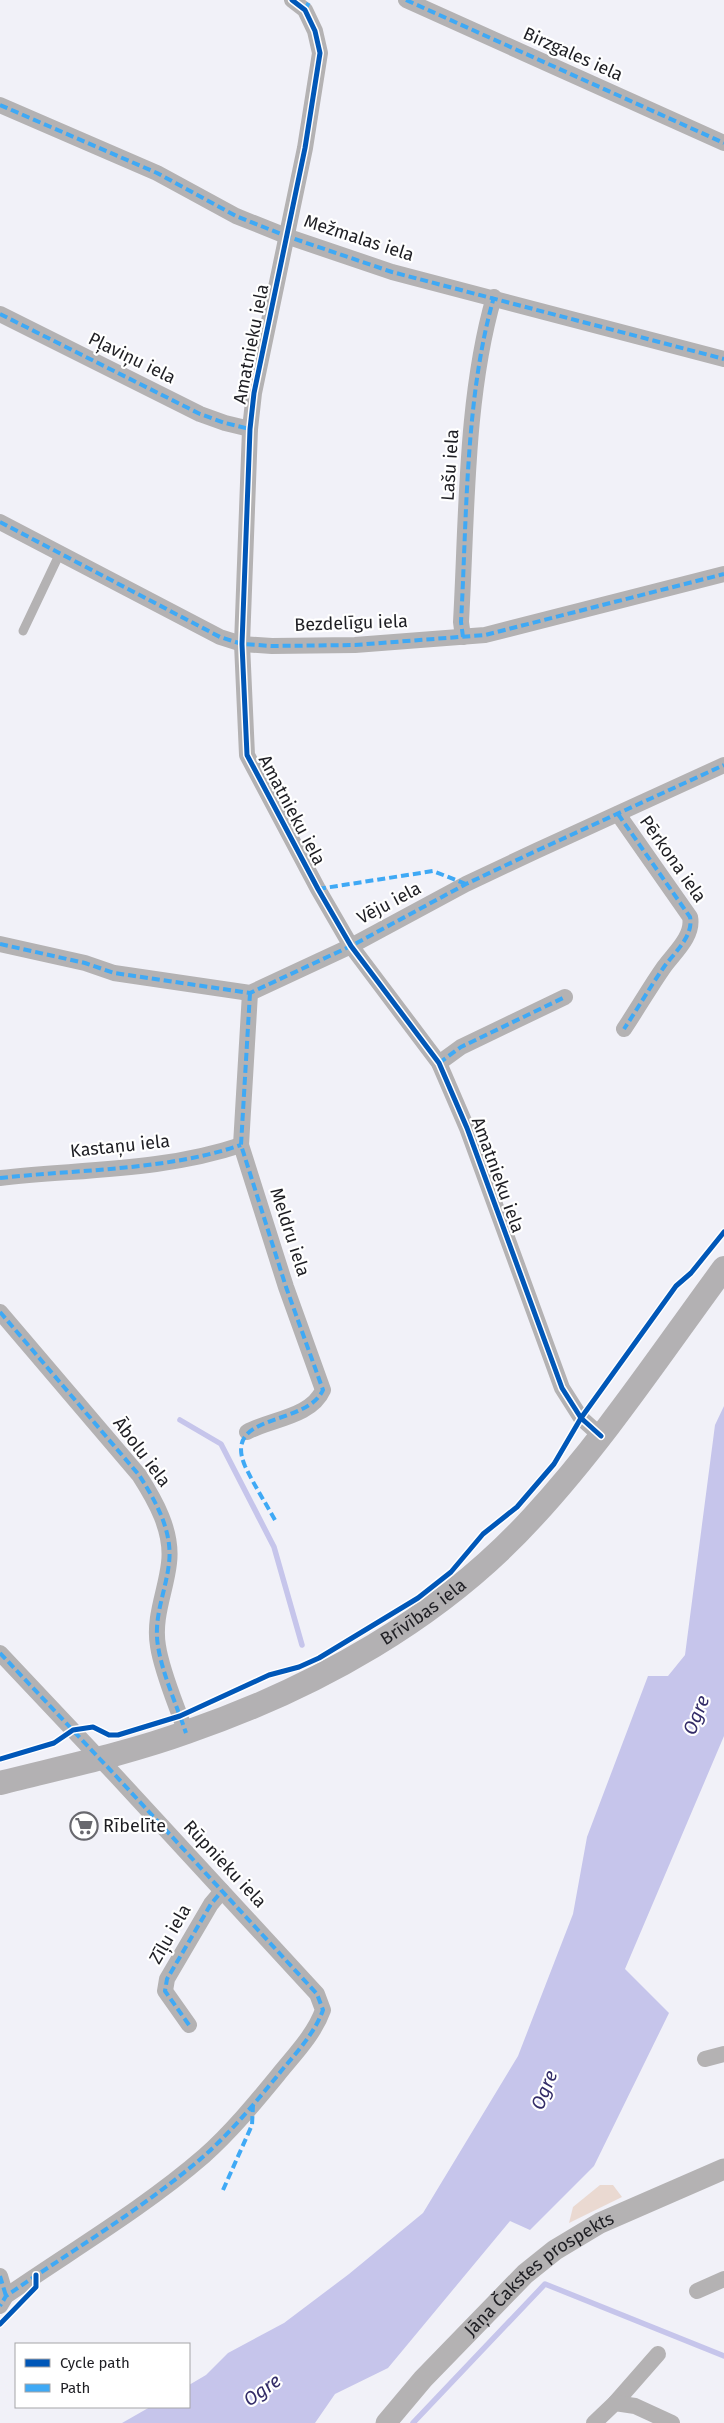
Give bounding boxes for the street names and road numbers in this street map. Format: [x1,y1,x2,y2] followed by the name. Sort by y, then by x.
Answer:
[520,22,626,86] street label: Birzgales iela
[301,210,417,266] street label: Mežmalas iela
[229,282,273,406] street label: Amatnieku iela
[84,327,179,389] street label: Pļaviņu iela
[437,428,463,502] street label: Lašu iela
[294,610,408,636] street label: Bezdelīgu iela
[254,751,330,869] street label: Amatnieku iela
[635,811,711,907] street label: Pērkona iela
[353,877,425,929] street label: Vēju iela
[467,1114,529,1236] street label: Amatnieku iela
[69,1130,171,1163] street label: Kastaņu iela
[265,1185,315,1279] street label: Meldru iela
[109,1413,175,1491] street label: Ābolu iela
[376,1574,471,1650] street label: Brīvības iela
[179,1816,271,1912] street label: Rūpnieku iela
[144,1900,197,1968] street label: Zīļu iela
[459,2207,617,2341] street label: Jāņa Čakstes prospekts

